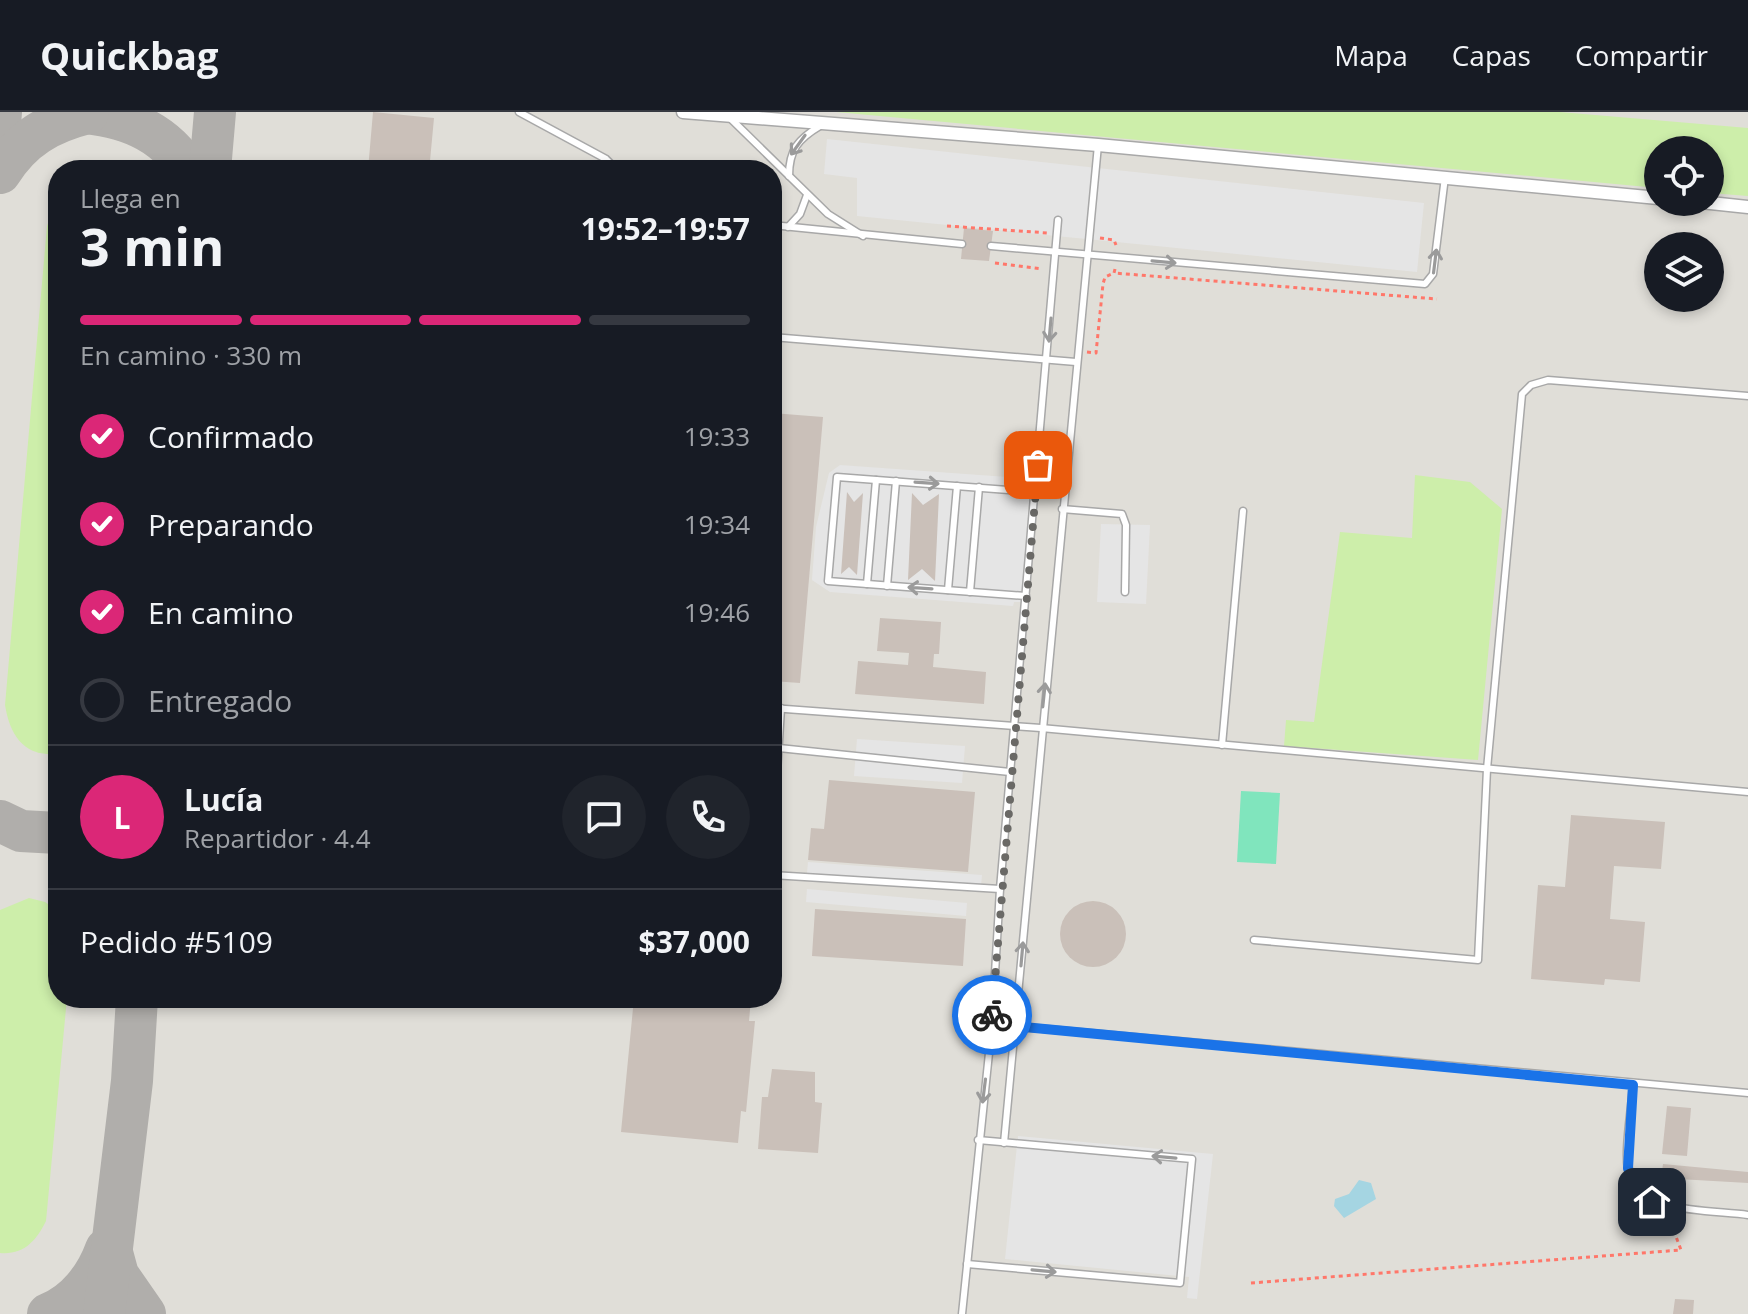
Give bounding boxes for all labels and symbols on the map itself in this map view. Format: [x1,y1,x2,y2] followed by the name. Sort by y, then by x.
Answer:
[790,134,807,155] one-way arrow
[1427,249,1442,275] one-way arrow
[1150,255,1177,270] one-way arrow
[1042,316,1057,343] one-way arrow
[1004,431,1072,499] pin
[913,476,940,491] one-way arrow
[908,580,934,595] one-way arrow
[1037,682,1052,709] one-way arrow
[1015,941,1030,968] one-way arrow
[952,975,1032,1055] courier
[976,1077,991,1104] one-way arrow
[1151,1149,1178,1164] one-way arrow
[1618,1168,1686,1236] pin
[1030,1264,1057,1279] one-way arrow

